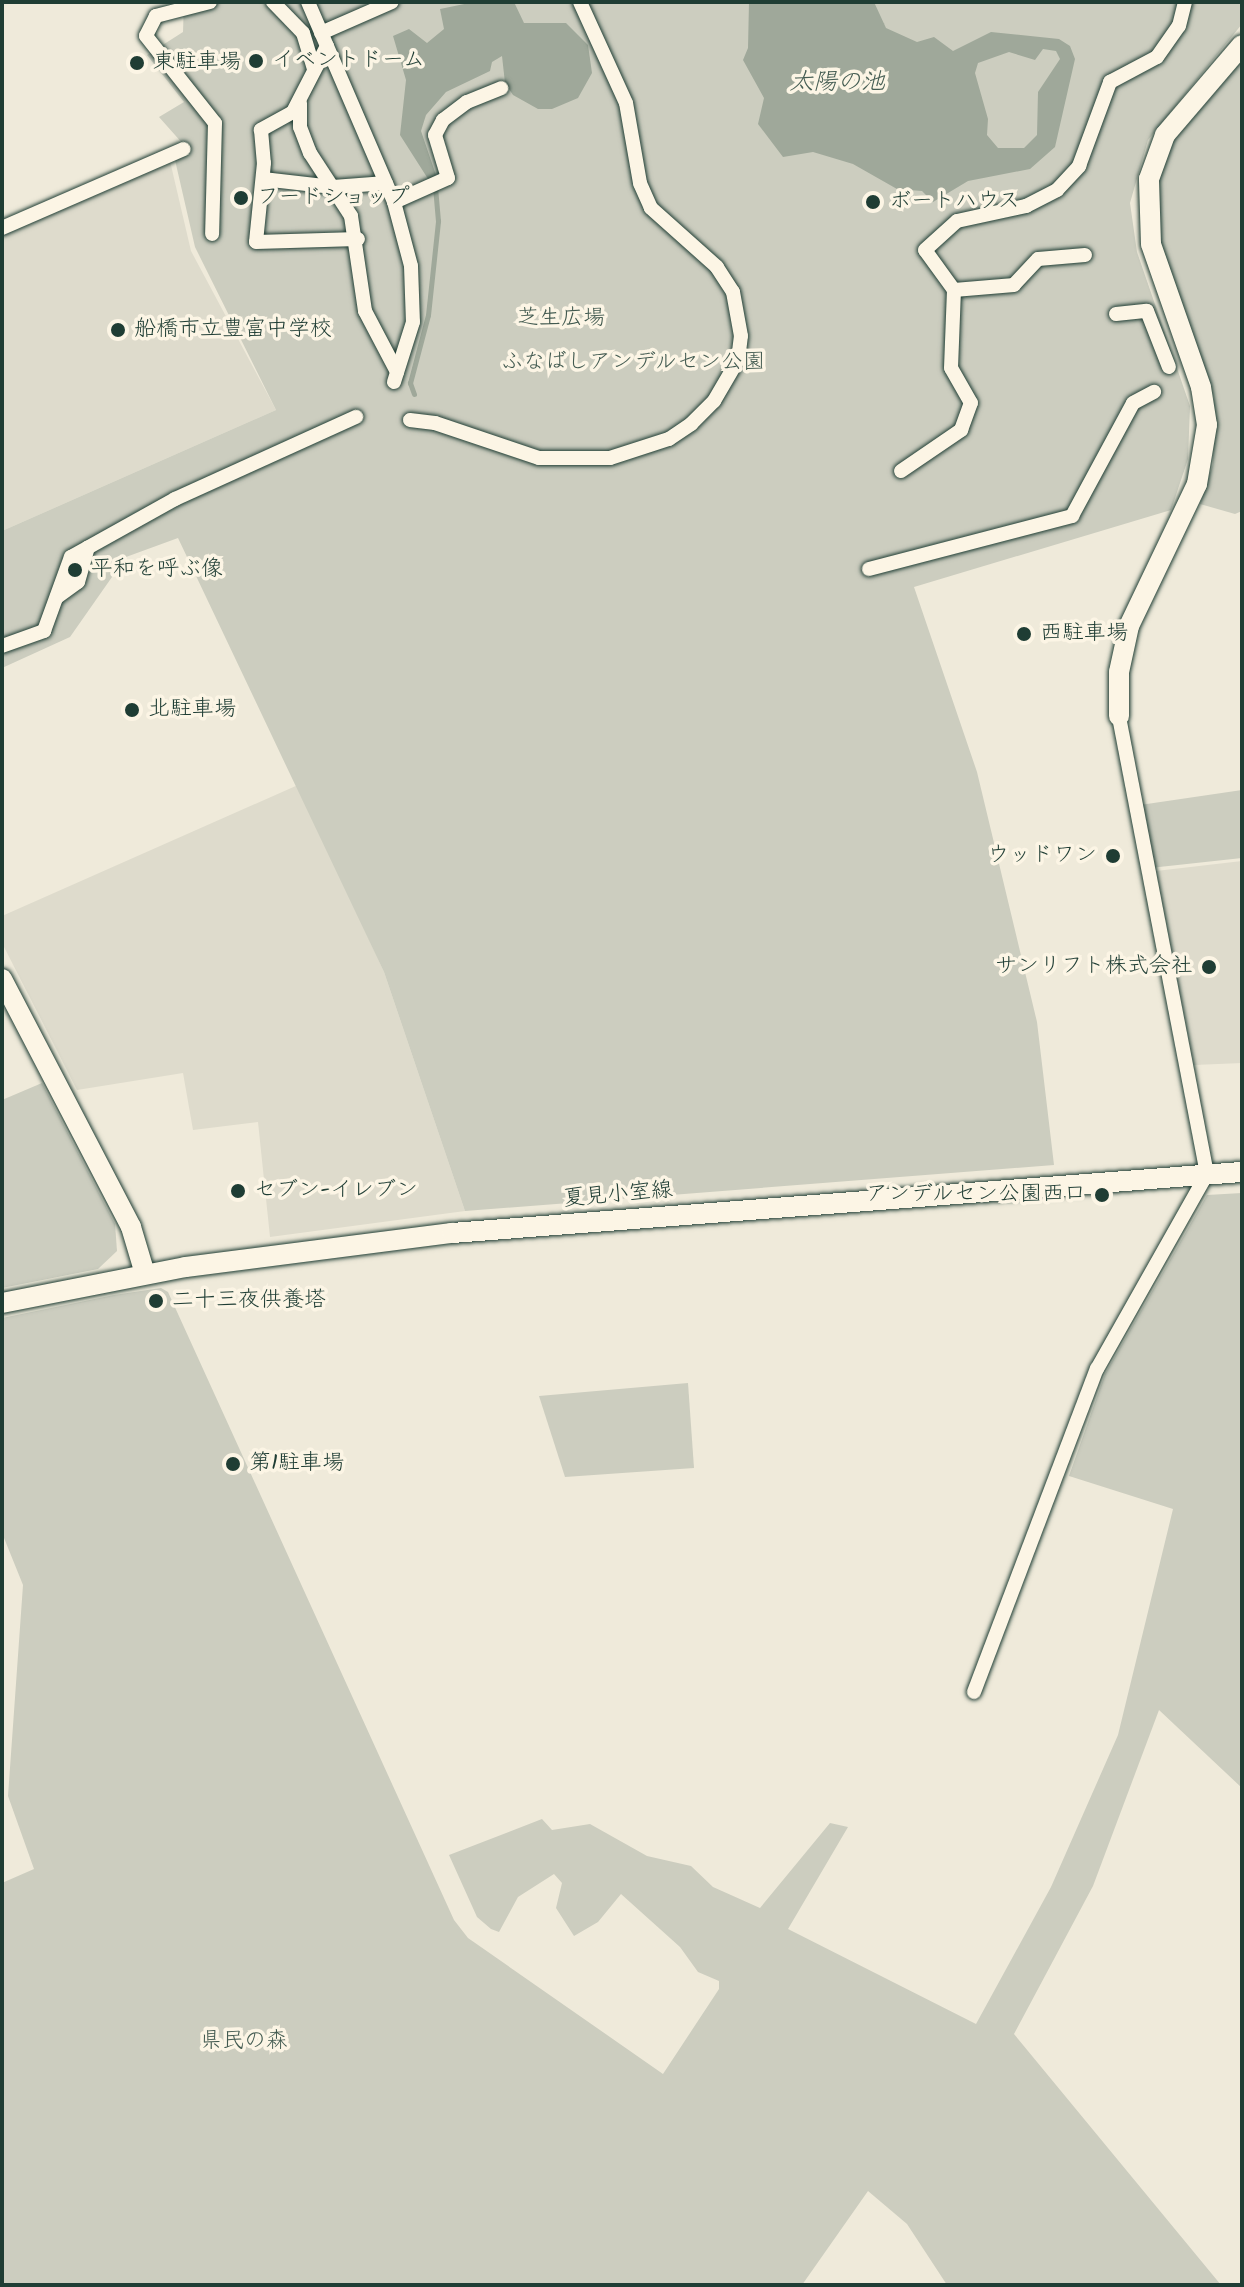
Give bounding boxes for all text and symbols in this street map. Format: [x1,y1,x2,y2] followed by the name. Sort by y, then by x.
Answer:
[272,48,426,74] place label: イベントドーム
[153,50,241,76] place label: 東駐車場
[247,52,265,70] marker: イベントドーム
[128,54,146,72] marker: 東駐車場
[789,69,885,97] water label: 太陽の池
[257,185,411,211] place label: フードショップ
[232,189,250,207] marker: フードショップ
[889,189,1021,215] place label: ボートハウス
[864,193,882,211] marker: ボートハウス
[517,306,605,332] park label: 芝生広場
[134,317,332,343] place label: 船橋市立豊富中学校
[109,321,127,339] marker: 船橋市立豊富中学校
[501,350,765,376] park label: ふなばしアンデルセン公園
[91,557,223,583] place label: 平和を呼ぶ像
[66,561,84,579] marker: 平和を呼ぶ像
[1040,621,1128,647] place label: 西駐車場
[1015,625,1033,643] marker: 西駐車場
[148,697,236,723] place label: 北駐車場
[123,701,141,719] marker: 北駐車場
[987,843,1097,869] place label: ウッドワン
[1104,847,1122,865] marker: ウッドワン
[995,954,1193,980] place label: サンリフト株式会社
[1200,958,1218,976] marker: サンリフト株式会社
[562,1177,674,1213] street label: 夏見小室線
[254,1178,418,1204] place label: セブン-イレブン
[229,1182,247,1200] marker: セブン-イレブン
[866,1182,1086,1208] place label: アンデルセン公園西口
[1093,1186,1111,1204] marker: アンデルセン公園西口
[172,1288,326,1314] place label: 二十三夜供養塔
[147,1292,165,1310] marker: 二十三夜供養塔
[249,1451,344,1477] place label: 第1駐車場
[224,1455,242,1473] marker: 第1駐車場
[200,2029,288,2055] park label: 県民の森

